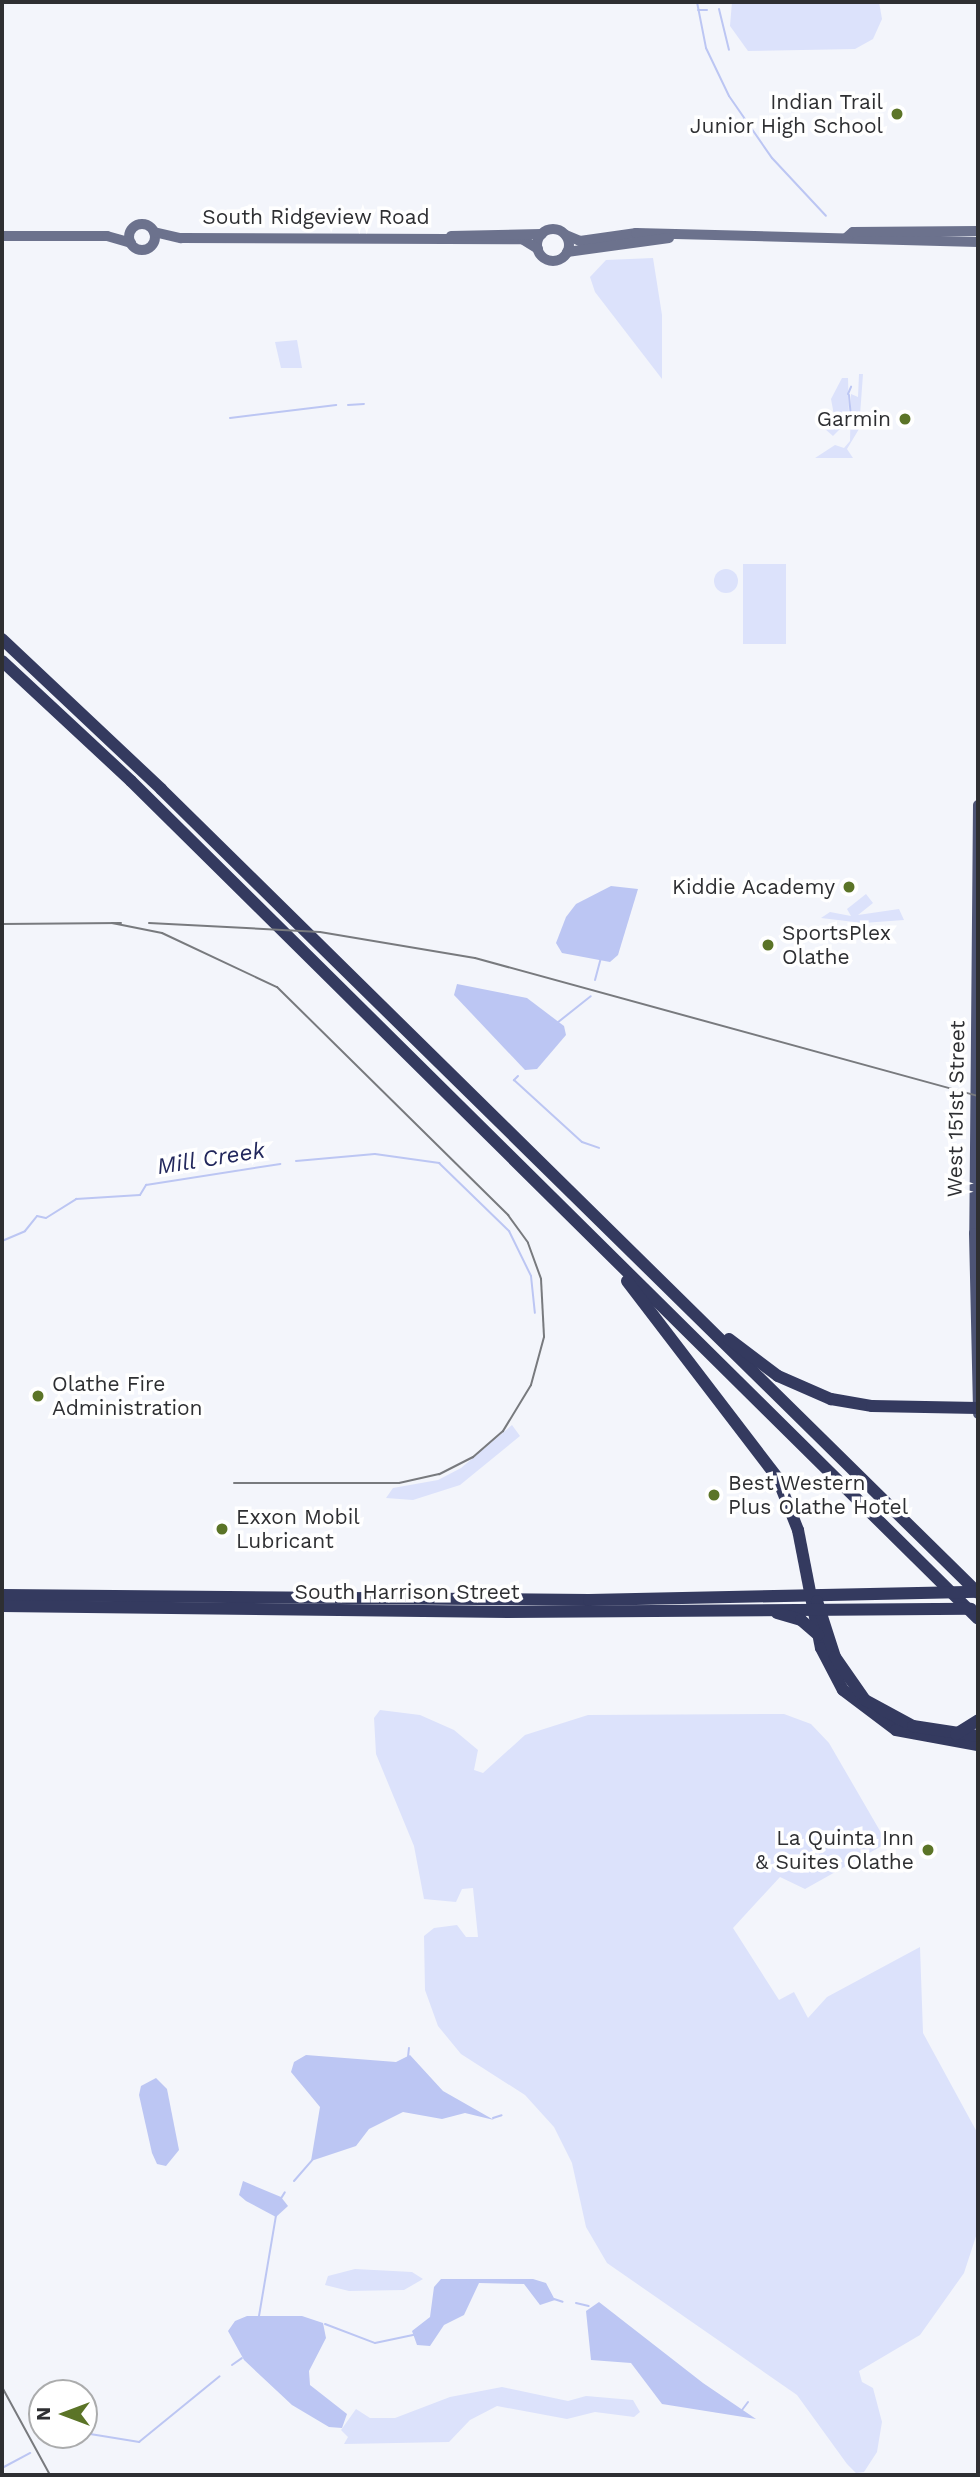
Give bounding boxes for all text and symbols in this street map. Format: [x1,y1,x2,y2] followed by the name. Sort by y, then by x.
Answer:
[689,89,883,139] place label: Indian Trail Junior High School
[889,106,905,122] marker: Indian Trail Junior High School
[202,204,430,230] street label: South Ridgeview Road
[817,406,891,432] place label: Garmin
[897,411,913,427] marker: Garmin
[671,874,835,900] place label: Kiddie Academy
[841,879,857,895] marker: Kiddie Academy
[782,920,891,970] place label: SportsPlex Olathe
[760,937,776,953] marker: SportsPlex Olathe
[942,1020,970,1198] street label: West 151st Street
[155,1137,267,1181] water label: Mill Creek
[52,1371,203,1421] place label: Olathe Fire Administration
[30,1388,46,1404] marker: Olathe Fire Administration
[728,1470,908,1520] place label: Best Western Plus Olathe Hotel
[706,1487,722,1503] marker: Best Western Plus Olathe Hotel
[236,1504,360,1554] place label: Exxon Mobil Lubricant
[214,1521,230,1537] marker: Exxon Mobil Lubricant
[295,1579,519,1605] street label: South Harrison Street
[755,1825,914,1875] place label: La Quinta Inn & Suites Olathe
[920,1842,936,1858] marker: La Quinta Inn & Suites Olathe
[28,2379,98,2449] north arrow
[32,2407,55,2421] text: N

